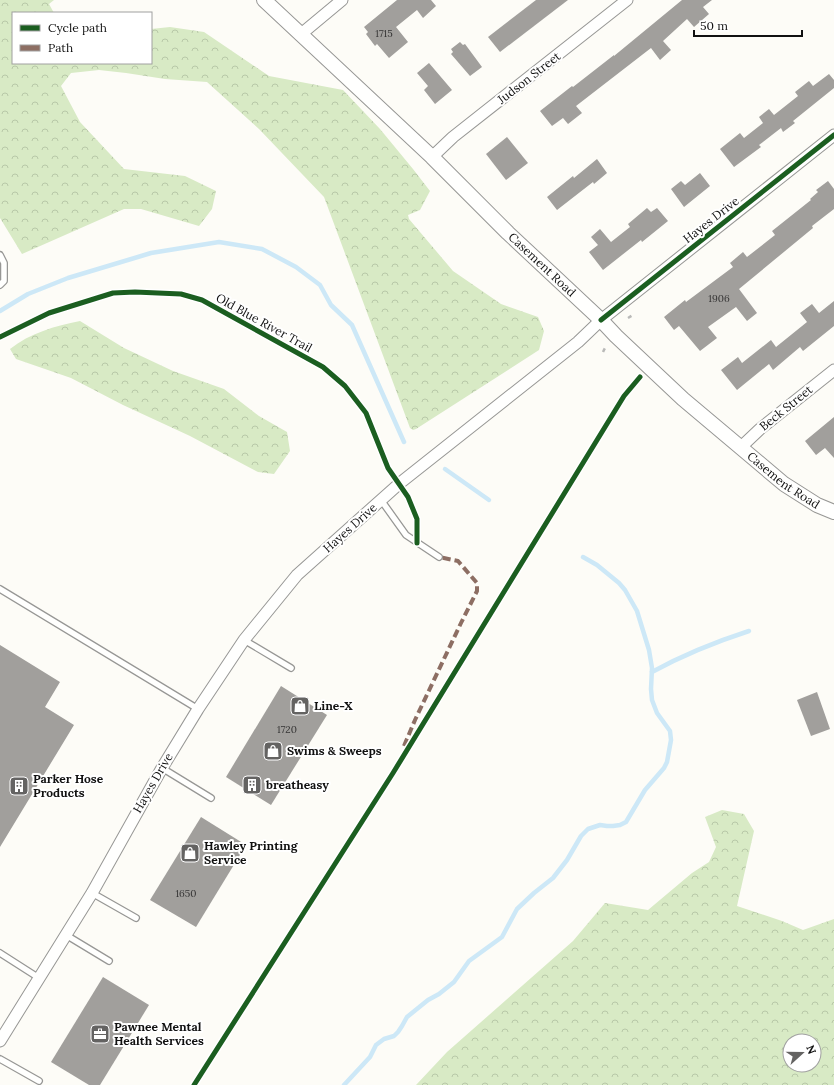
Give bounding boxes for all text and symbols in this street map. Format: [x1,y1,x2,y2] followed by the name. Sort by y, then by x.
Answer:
[12,12,152,64] legend
[694,12,802,38] scale bar
[700,18,728,33] text: 50 m
[48,20,107,35] text: Cycle path
[375,27,393,40] house number: 1715
[48,40,73,55] text: Path
[493,48,563,107] street label: Judson Street
[680,193,742,246] street label: Hayes Drive
[506,229,579,300] street label: Casement Road
[213,290,315,355] street label: Old Blue River Trail
[708,292,730,305] house number: 1906
[756,381,816,434] street label: Beck Street
[744,448,823,512] street label: Casement Road
[320,499,380,556] street label: Hayes Drive
[289,695,311,717] shop icon: Line-X
[314,698,353,713] place label: Line-X
[277,723,297,736] house number: 1720
[262,740,284,762] shop icon: Swims & Sweeps
[287,743,382,758] place label: Swims & Sweeps
[129,750,176,815] street label: Hayes Drive
[33,771,104,800] place label: Parker Hose Products
[241,774,263,796] building icon: breatheasy
[8,775,30,797] building icon: Parker Hose Products
[265,777,329,792] place label: breatheasy
[204,838,299,867] place label: Hawley Printing Service
[179,842,201,864] shop icon: Hawley Printing Service
[175,887,197,900] house number: 1650
[114,1019,204,1048] place label: Pawnee Mental Health Services
[89,1023,111,1045] office icon: Pawnee Mental Health Services
[782,1033,822,1073] north arrow
[803,1043,820,1056] text: N

